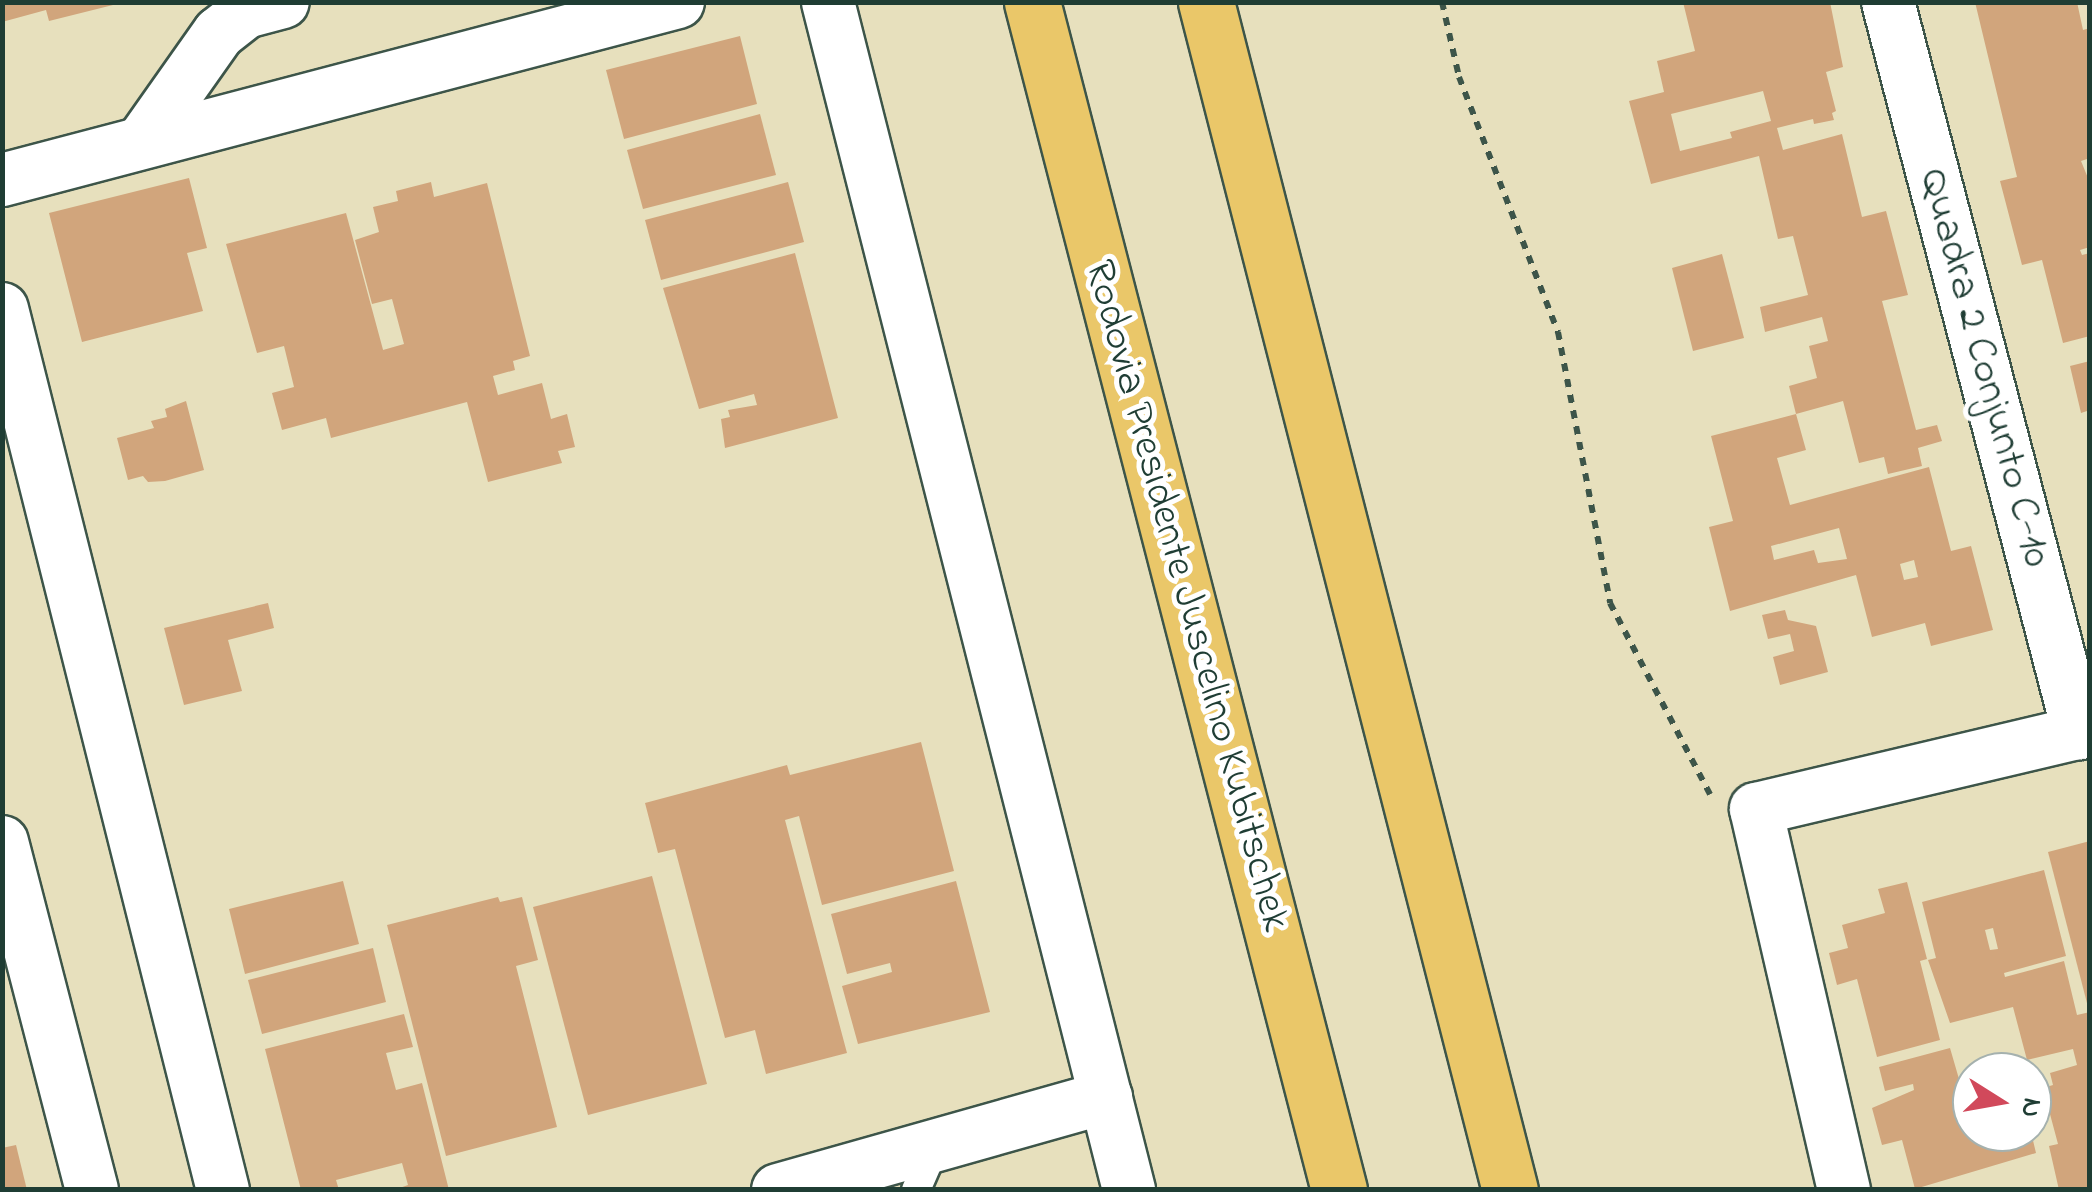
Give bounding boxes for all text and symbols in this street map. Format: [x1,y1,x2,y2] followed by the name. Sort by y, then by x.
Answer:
[1907,163,2061,573] street label: Quadra 2 Conjunto C-10
[1072,255,1300,937] street label: Rodovia Presidente Juscelino Kubitschek
[1952,1052,2052,1152] north arrow
[2008,1094,2052,1121] text: N

